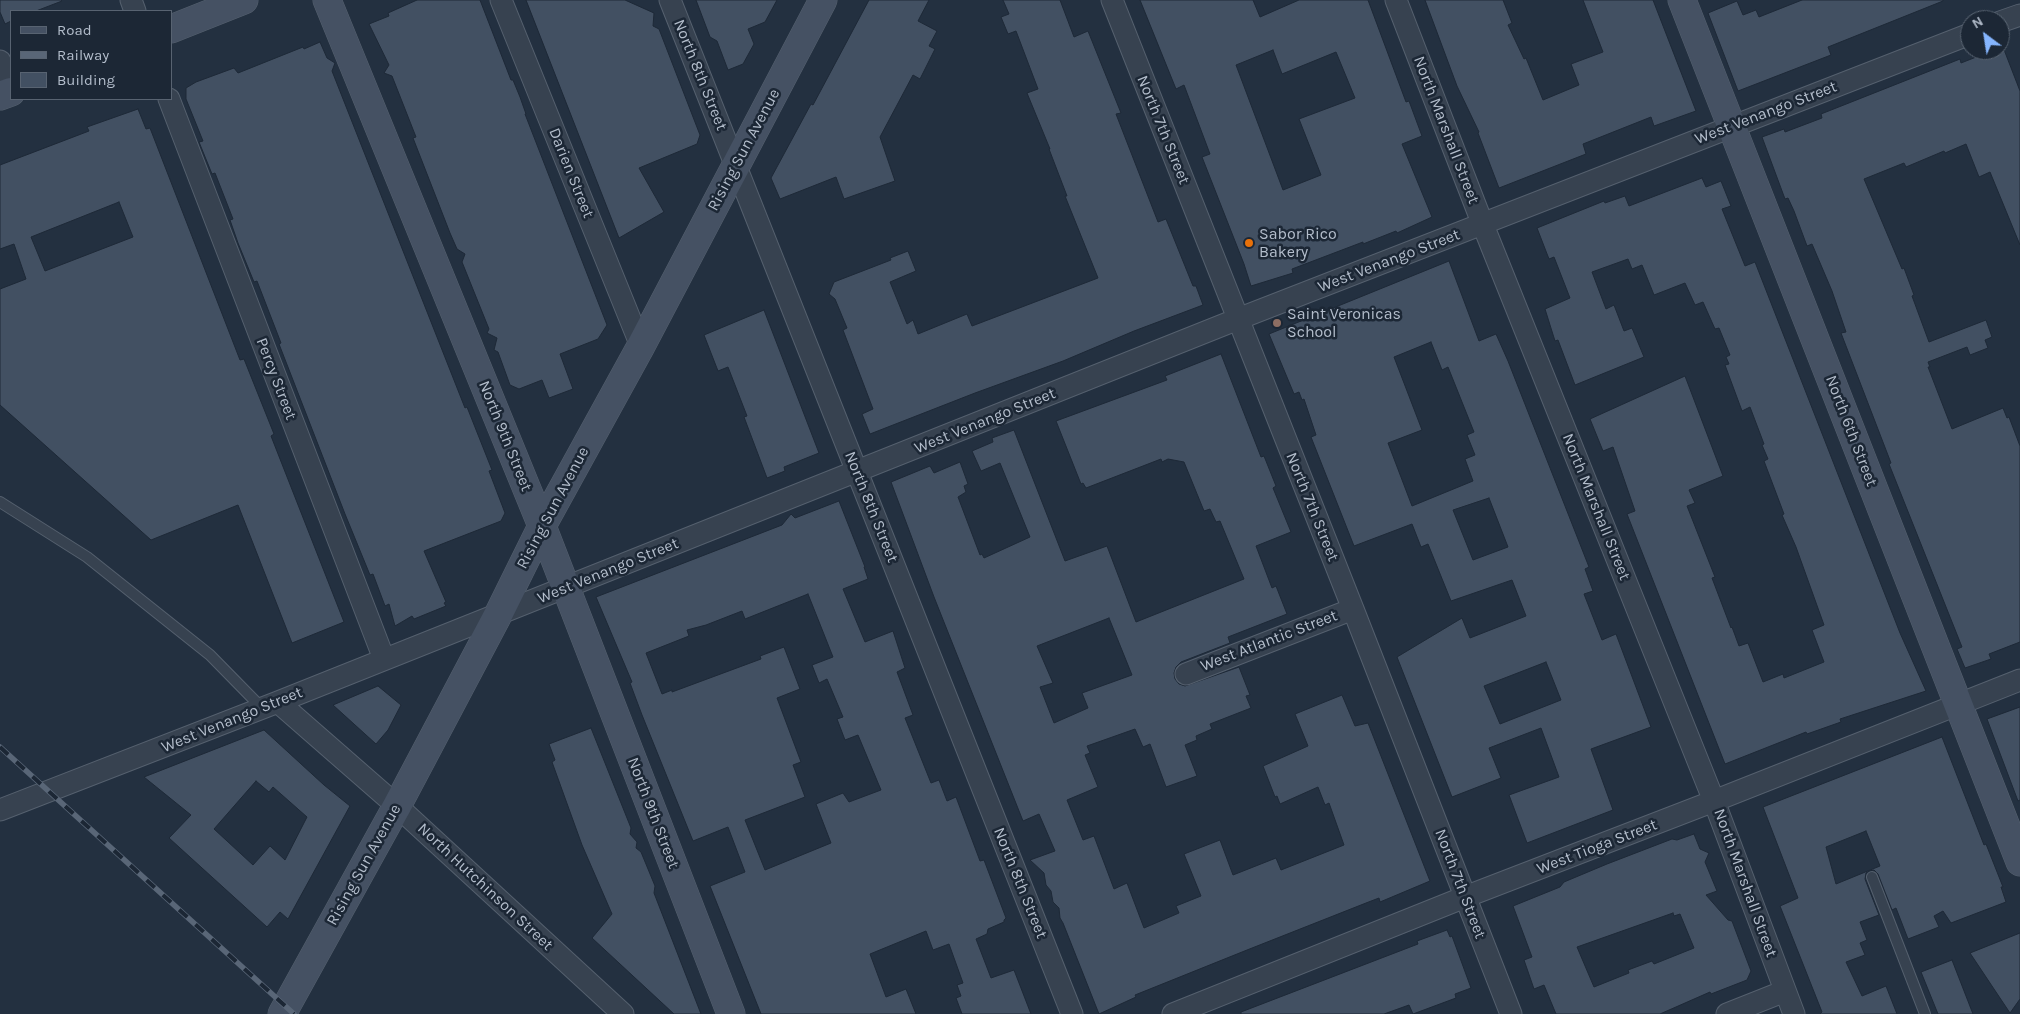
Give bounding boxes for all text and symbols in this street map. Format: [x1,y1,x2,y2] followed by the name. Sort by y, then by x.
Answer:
[10,10,172,100] legend
[1960,10,2010,60] north arrow
[1969,13,1986,32] text: N
[669,17,731,133] street label: North 8th Street
[57,21,92,39] text: Road
[57,46,109,64] text: Railway
[1409,53,1483,207] street label: North Marshall Street
[57,71,115,89] text: Building
[1132,73,1194,187] street label: North 7th Street
[1692,77,1840,149] street label: West Venango Street
[704,86,784,214] street label: Rising Sun Avenue
[544,125,598,221] street label: Darien Street
[1259,224,1337,262] place label: Sabor Rico Bakery
[1315,225,1463,297] street label: West Venango Street
[1243,237,1255,249] marker: Sabor Rico Bakery
[1287,304,1401,342] place label: Saint Veronicas School
[1271,317,1283,329] marker: Saint Veronicas School
[252,335,300,423] street label: Percy Street
[1821,373,1881,489] street label: North 6th Street
[474,378,536,494] street label: North 9th Street
[912,384,1058,458] street label: West Venango Street
[1558,431,1634,583] street label: North Marshall Street
[513,444,593,572] street label: Rising Sun Avenue
[840,449,902,565] street label: North 8th Street
[1281,450,1343,564] street label: North 7th Street
[535,534,681,608] street label: West Venango Street
[1198,606,1340,676] street label: West Atlantic Street
[159,683,305,757] street label: West Venango Street
[623,755,683,871] street label: North 9th Street
[323,801,405,929] street label: Rising Sun Avenue
[1709,806,1781,960] street label: North Marshall Street
[1534,815,1660,879] street label: West Tioga Street
[413,819,557,955] street label: North Hutchinson Street
[989,825,1051,941] street label: North 8th Street
[1430,826,1490,942] street label: North 7th Street

